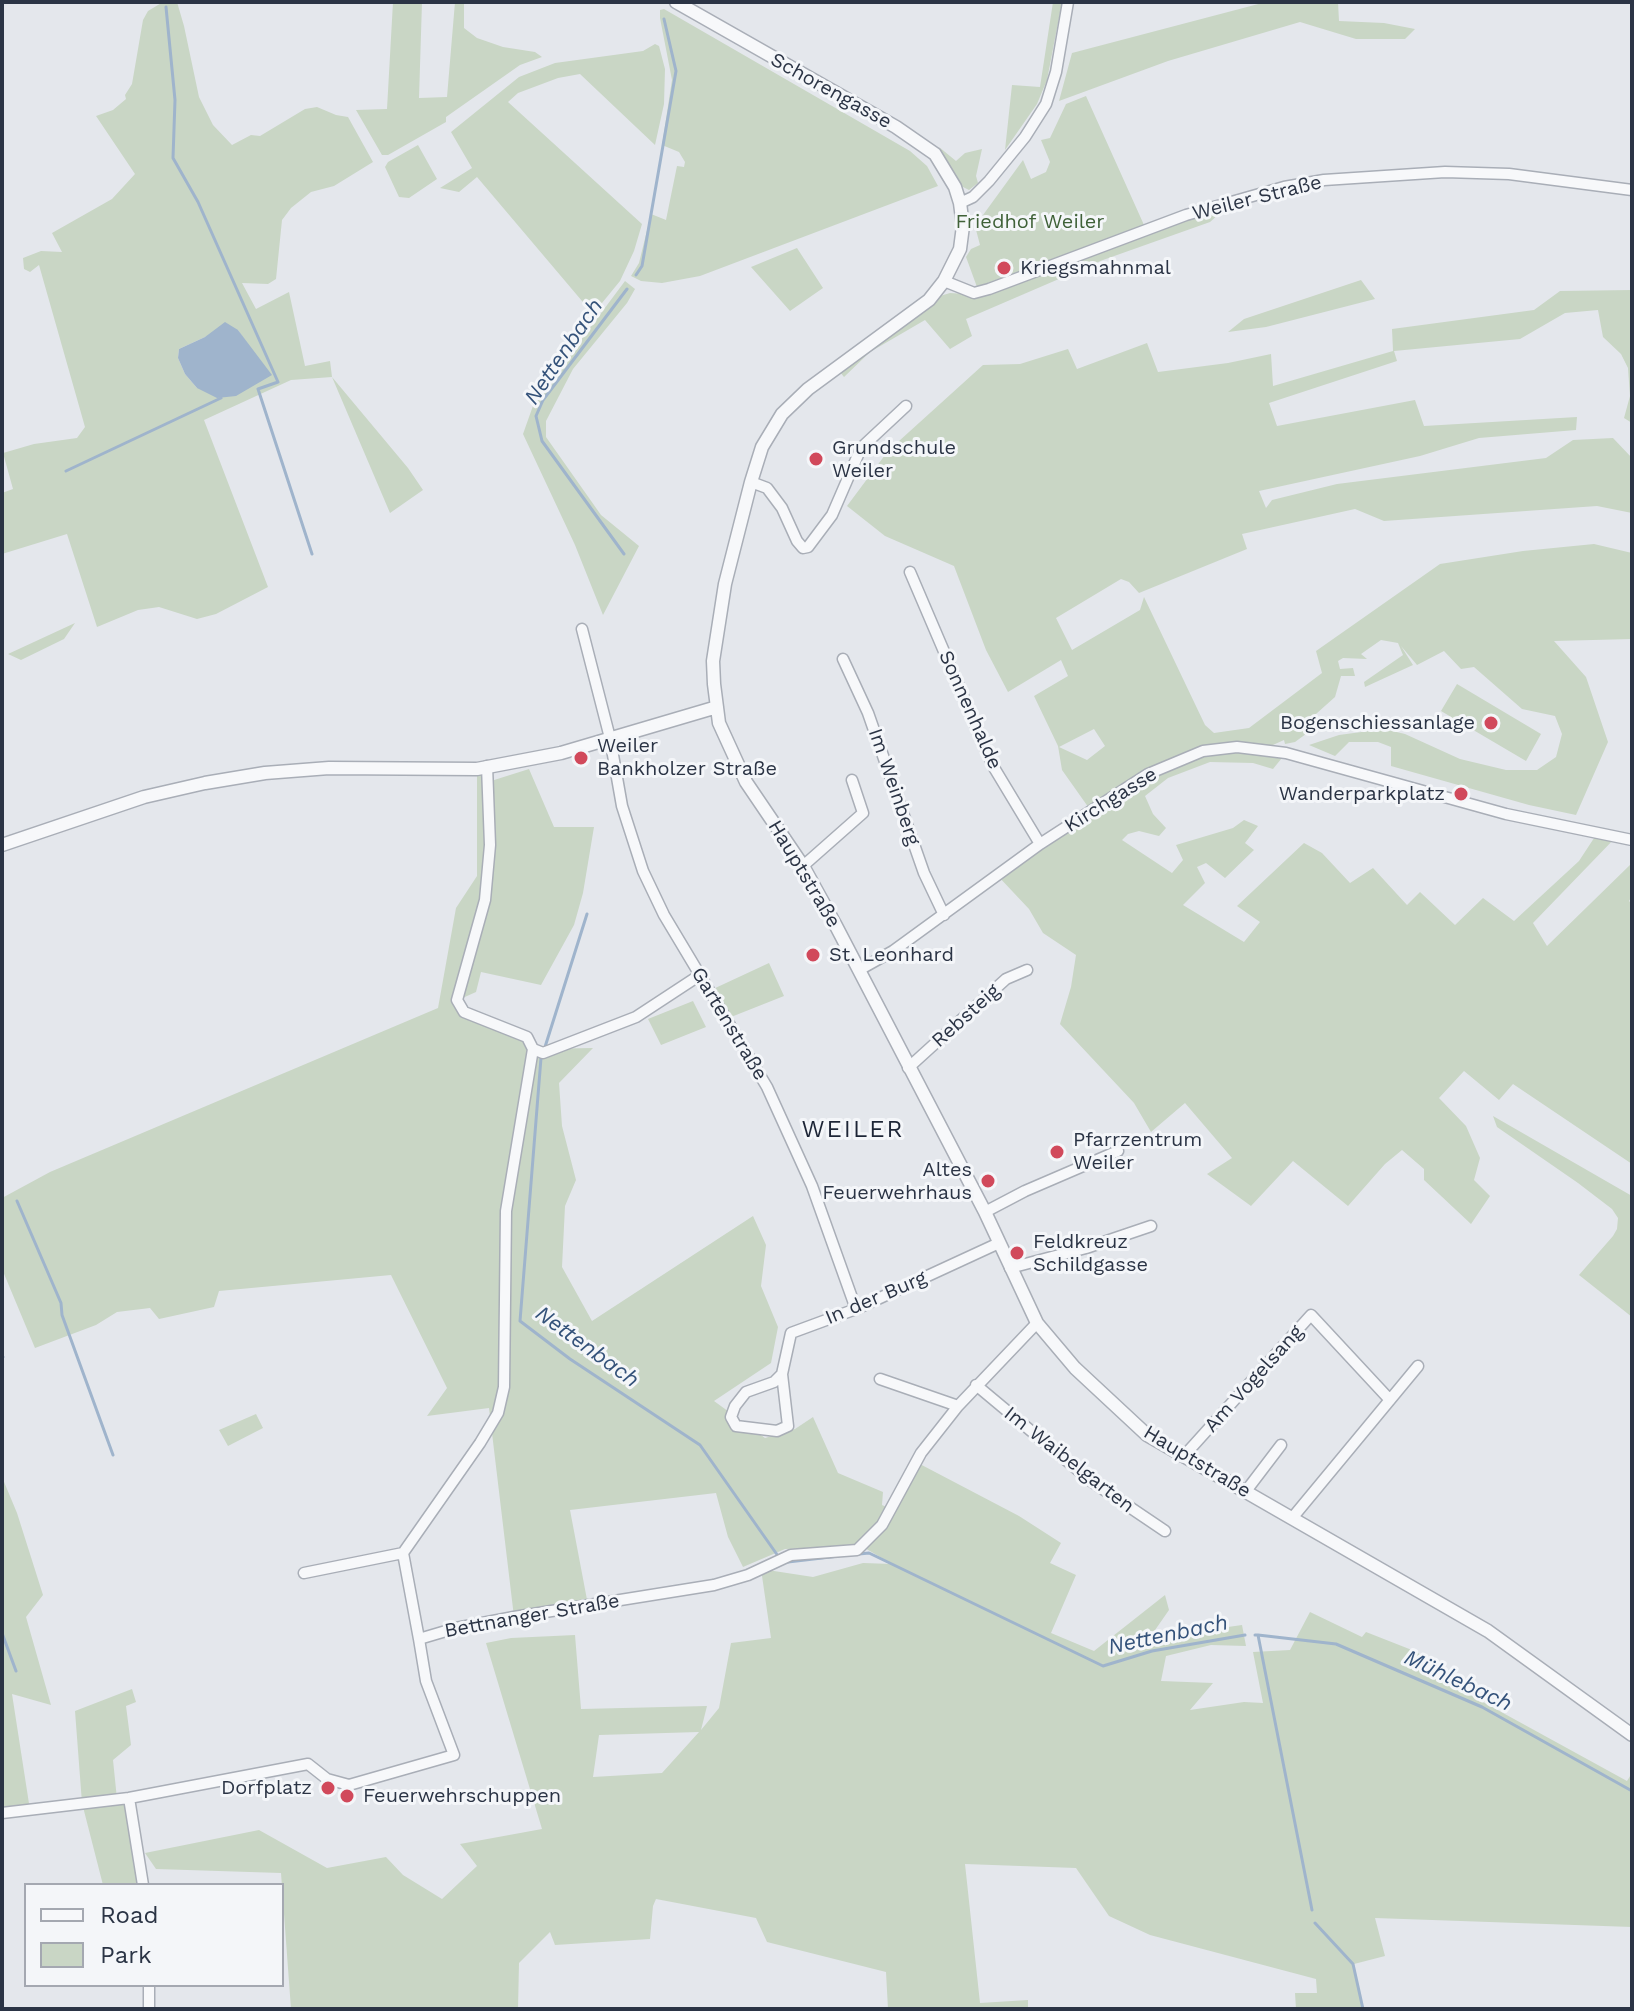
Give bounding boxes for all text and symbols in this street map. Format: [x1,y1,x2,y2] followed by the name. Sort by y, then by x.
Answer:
[766,48,896,134] street label: Schorengasse
[1190,170,1324,226] street label: Weiler Straße
[955,210,1105,234] park label: Friedhof Weiler
[1020,256,1171,280] place label: Kriegsmahnmal
[995,259,1013,277] marker: Kriegsmahnmal
[519,294,609,410] water label: Nettenbach
[832,436,956,483] place label: Grundschule Weiler
[807,450,825,468] marker: Grundschule Weiler
[933,647,1007,773] street label: Sonnenhalde
[1280,711,1475,735] place label: Bogenschiessanlage
[1482,714,1500,732] marker: Bogenschiessanlage
[863,725,925,849] street label: Im Weinberg
[597,734,777,781] place label: Weiler Bankholzer Straße
[572,749,590,767] marker: Weiler Bankholzer Straße
[1060,762,1162,838] street label: Kirchgasse
[1279,782,1445,806] place label: Wanderparkplatz
[1452,785,1470,803] marker: Wanderparkplatz
[763,816,845,932] street label: Hauptstraße
[829,943,954,967] place label: St. Leonhard
[804,946,822,964] marker: St. Leonhard
[686,963,772,1085] street label: Gartenstraße
[927,979,1005,1053] street label: Rebsteig
[801,1116,905,1144] district label: WEILER
[1073,1128,1202,1175] place label: Pfarrzentrum Weiler
[1048,1143,1066,1161] marker: Pfarrzentrum Weiler
[822,1158,972,1205] place label: Altes Feuerwehrhaus
[979,1172,997,1190] marker: Altes Feuerwehrhaus
[1033,1230,1148,1277] place label: Feldkreuz Schildgasse
[1008,1244,1026,1262] marker: Feldkreuz Schildgasse
[822,1266,930,1330] street label: In der Burg
[530,1301,644,1393] water label: Nettenbach
[1199,1320,1309,1438] street label: Am Vogelsang
[999,1402,1139,1518] street label: Im Waibelgarten
[1139,1421,1255,1503] street label: Hauptstraße
[443,1589,621,1643] street label: Bettnanger Straße
[1106,1609,1230,1661] water label: Nettenbach
[1400,1645,1516,1717] water label: Mühlebach
[221,1776,312,1800] place label: Dorfplatz
[319,1779,337,1797] marker: Dorfplatz
[363,1784,561,1808] place label: Feuerwehrschuppen
[338,1787,356,1805] marker: Feuerwehrschuppen
[24,1883,284,1987] legend
[100,1901,159,1929] text: Road
[100,1941,152,1969] text: Park

